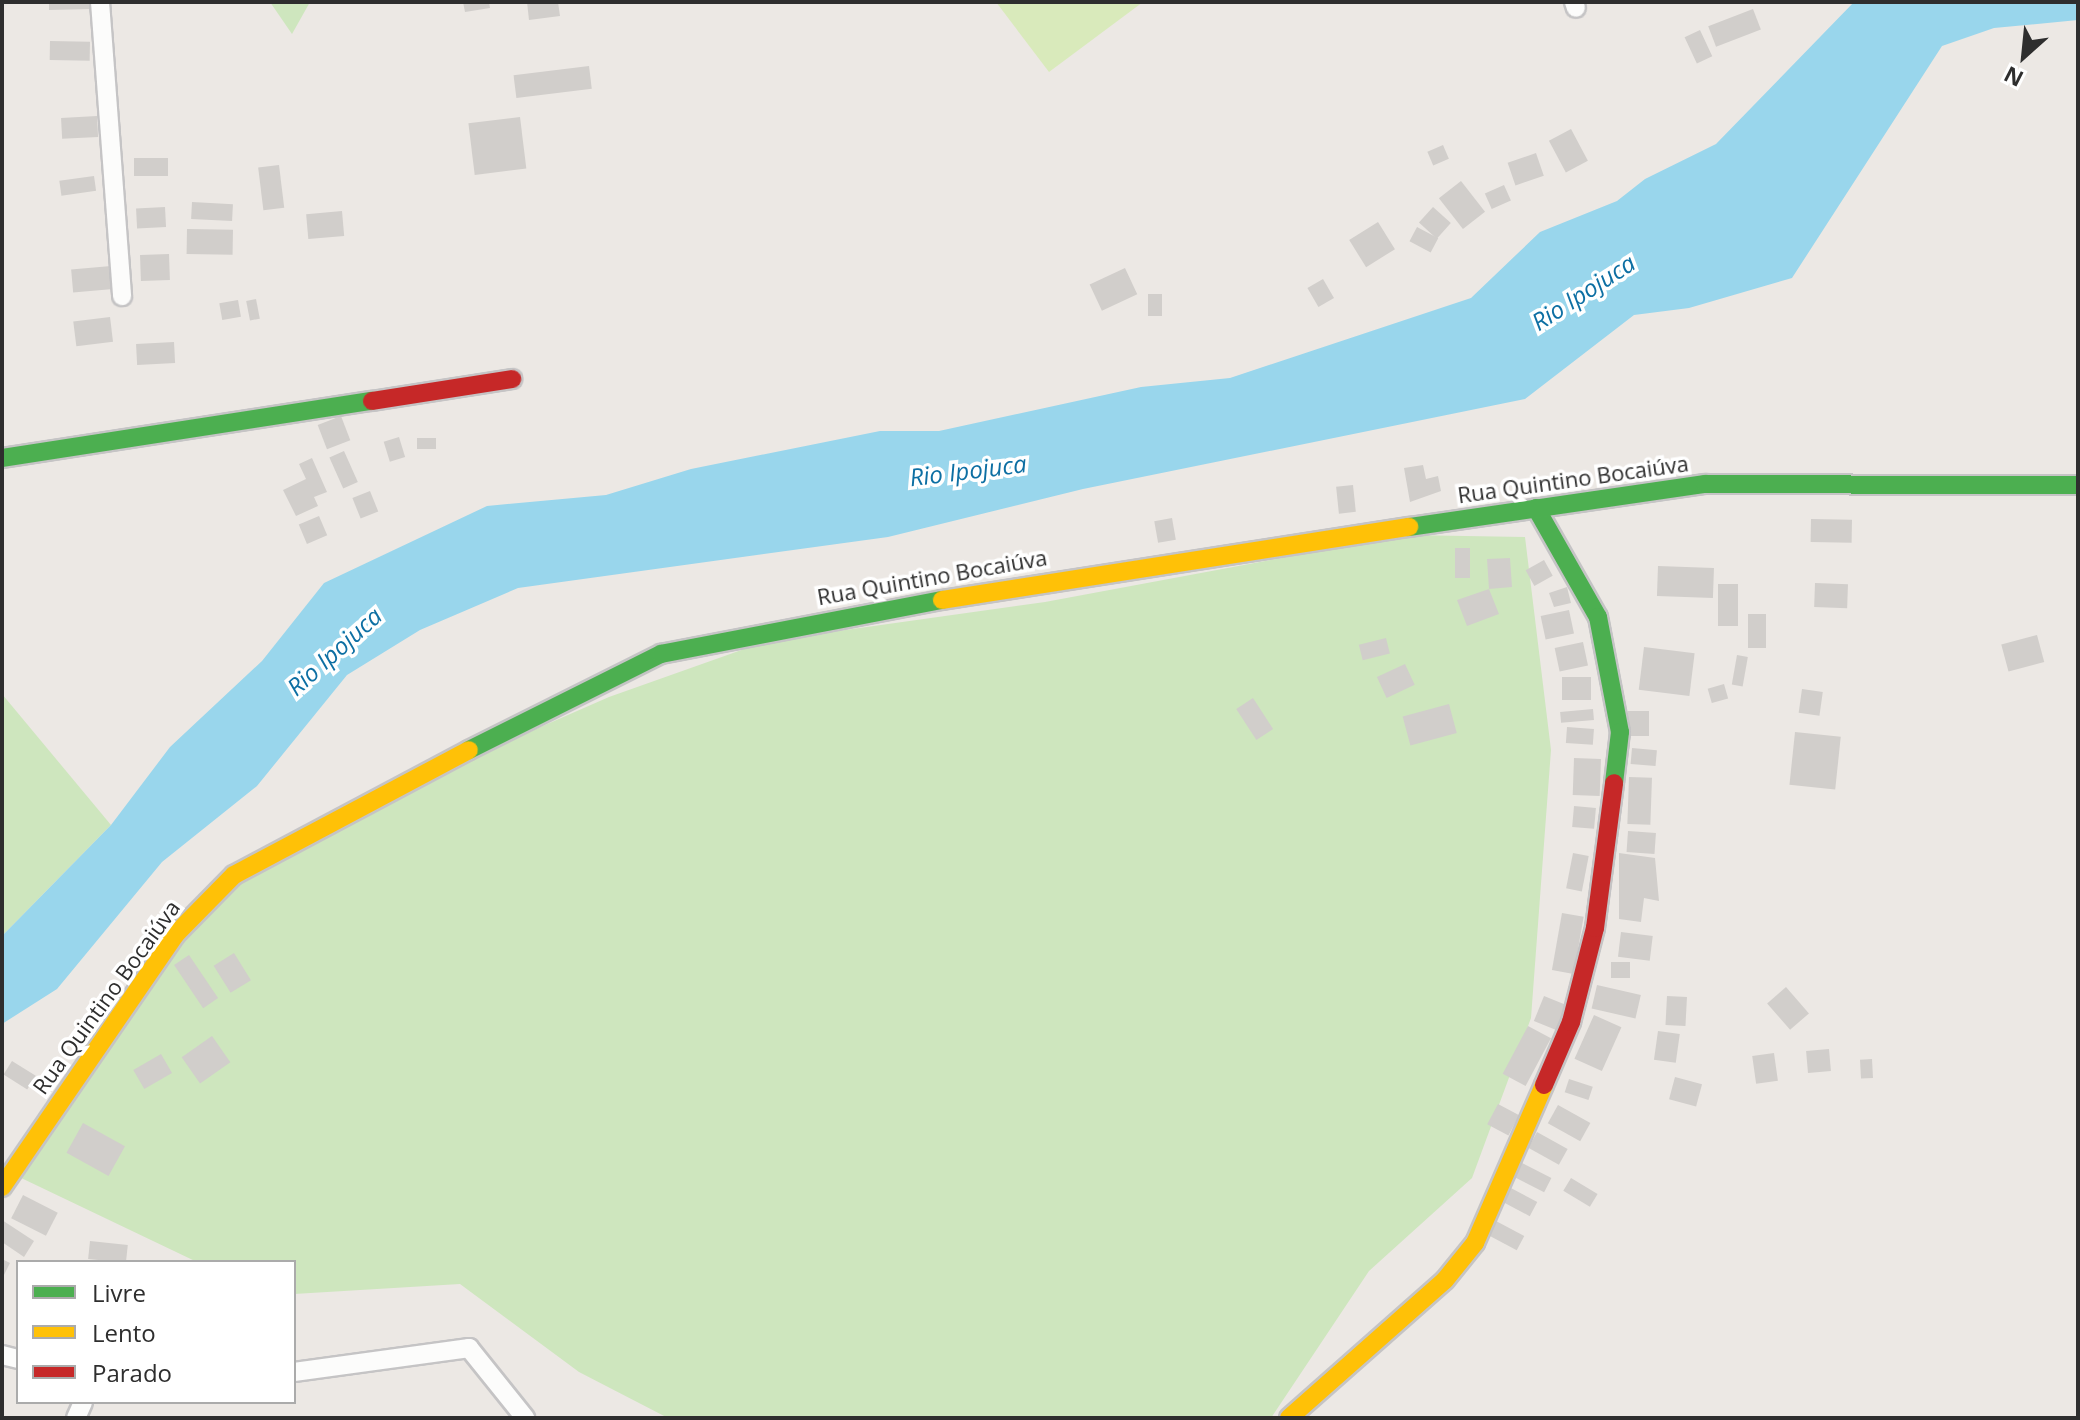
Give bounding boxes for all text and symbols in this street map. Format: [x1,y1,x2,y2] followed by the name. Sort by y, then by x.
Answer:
[1984,16,2064,96] north arrow
[1998,60,2028,95] text: N
[1526,248,1640,336] water label: Rio Ipojuca
[908,449,1028,491] water label: Rio Ipojuca
[1456,450,1690,508] street label: Rua Quintino Bocaiúva
[815,544,1049,610] street label: Rua Quintino Bocaiúva
[281,601,387,701] water label: Rio Ipojuca
[27,895,185,1099] street label: Rua Quintino Bocaiúva
[16,1260,296,1404] legend
[92,1276,146,1309] text: Livre
[92,1316,156,1349] text: Lento
[92,1356,172,1389] text: Parado

